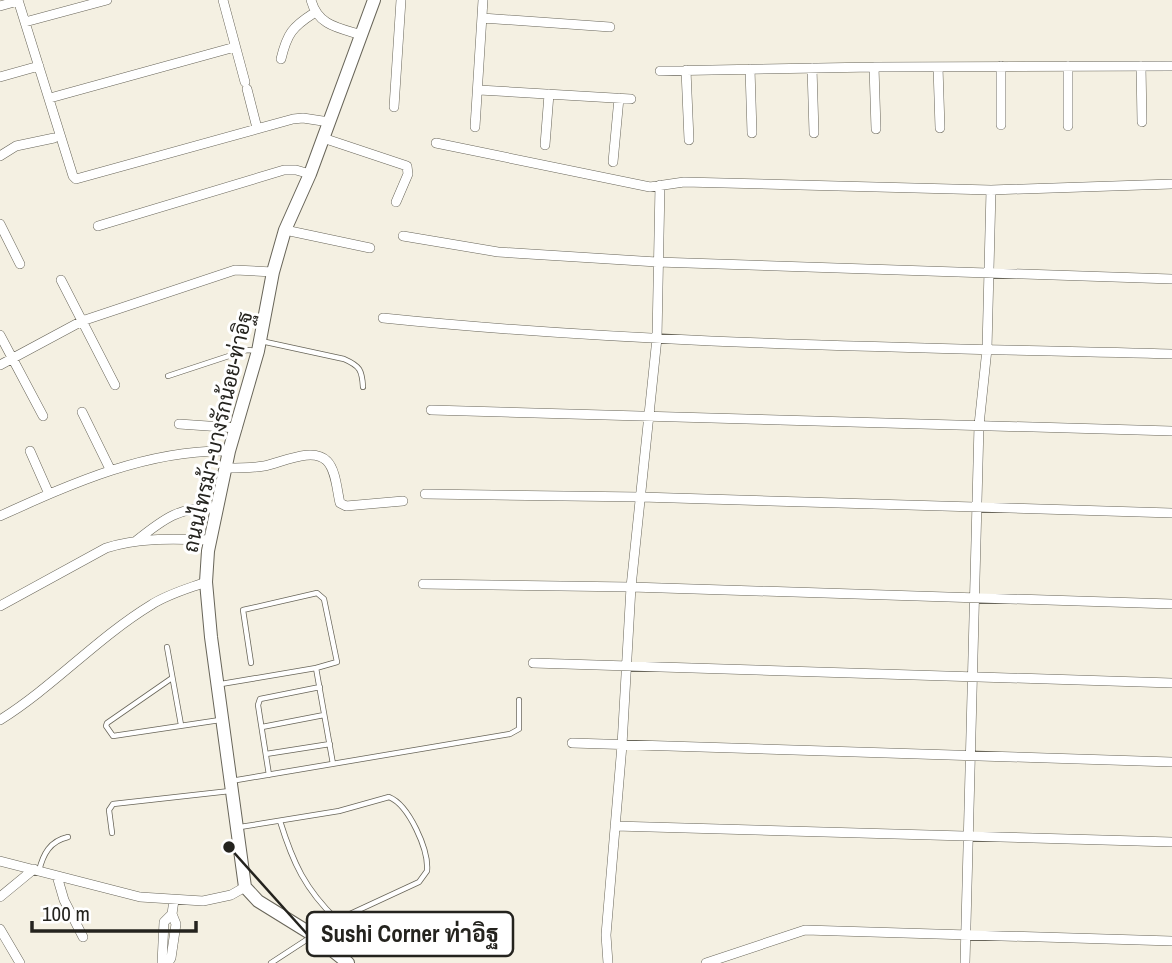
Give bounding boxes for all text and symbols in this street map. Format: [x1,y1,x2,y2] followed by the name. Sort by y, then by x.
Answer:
[176,309,259,555] street label: ถนนไทรม้า-บางรักน้อย-ท่าอิฐ
[32,890,196,934] scale bar
[42,899,90,928] text: 100 m
[307,912,513,956] callout: Sushi Corner ท่าอิฐ
[321,918,499,950] text: Sushi Corner ท่าอิฐ

